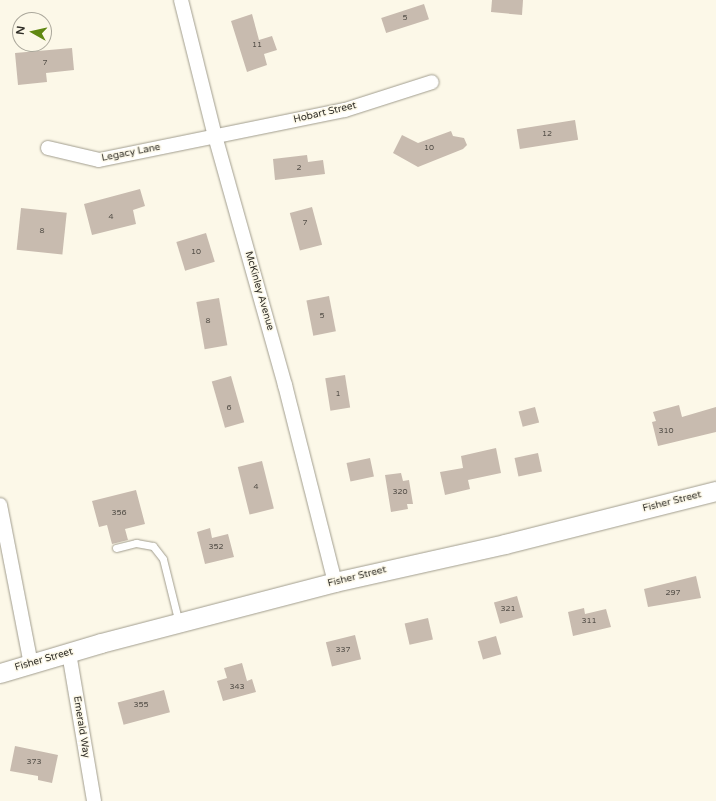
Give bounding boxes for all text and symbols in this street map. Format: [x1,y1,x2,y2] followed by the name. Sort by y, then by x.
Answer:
[12,12,52,52] north arrow
[402,13,408,23] house number: 5
[14,25,28,36] text: N
[252,40,262,50] house number: 11
[42,58,48,68] house number: 7
[292,100,358,126] street label: Hobart Street
[542,129,552,139] house number: 12
[101,141,161,165] street label: Legacy Lane
[424,143,434,153] house number: 10
[296,163,302,173] house number: 2
[108,212,114,222] house number: 4
[302,218,308,228] house number: 7
[39,226,45,236] house number: 8
[191,247,201,257] house number: 10
[242,250,276,332] street label: McKinley Avenue
[319,311,325,321] house number: 5
[205,316,211,326] house number: 8
[335,389,341,399] house number: 1
[226,403,232,413] house number: 6
[658,426,674,436] house number: 310
[253,482,259,492] house number: 4
[392,487,408,497] house number: 320
[641,489,703,515] street label: Fisher Street
[111,508,127,518] house number: 356
[208,542,224,552] house number: 352
[326,564,388,590] street label: Fisher Street
[665,588,681,598] house number: 297
[500,604,516,614] house number: 321
[581,616,597,626] house number: 311
[335,645,351,655] house number: 337
[13,646,75,674] street label: Fisher Street
[229,682,245,692] house number: 343
[70,695,92,759] street label: Emerald Way
[133,700,149,710] house number: 355
[26,757,42,767] house number: 373

